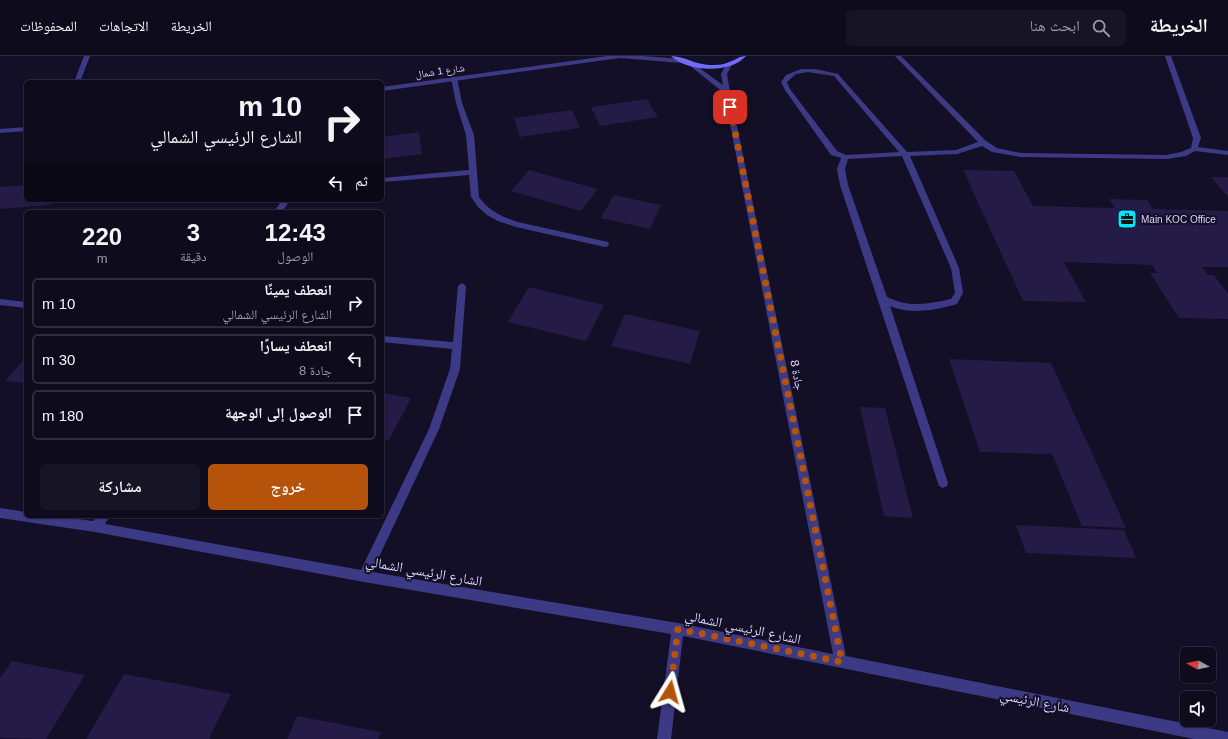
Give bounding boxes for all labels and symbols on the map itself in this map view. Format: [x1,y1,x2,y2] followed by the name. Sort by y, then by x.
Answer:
[415,62,466,81] street label: شارع 1 شمال
[713,90,747,124] pin
[1116,208,1138,230] office icon: Main KOC Office
[1141,214,1216,225] place label: Main KOC Office
[787,359,807,392] street label: جادة 8
[364,553,484,593] street label: الشارع الرئيسي الشمالي
[683,607,802,651] street label: الشارع الرئيسي الشمالي
[1180,647,1216,683] north arrow
[649,671,691,713] position arrow
[998,686,1071,719] street label: شارع الرئيسي

